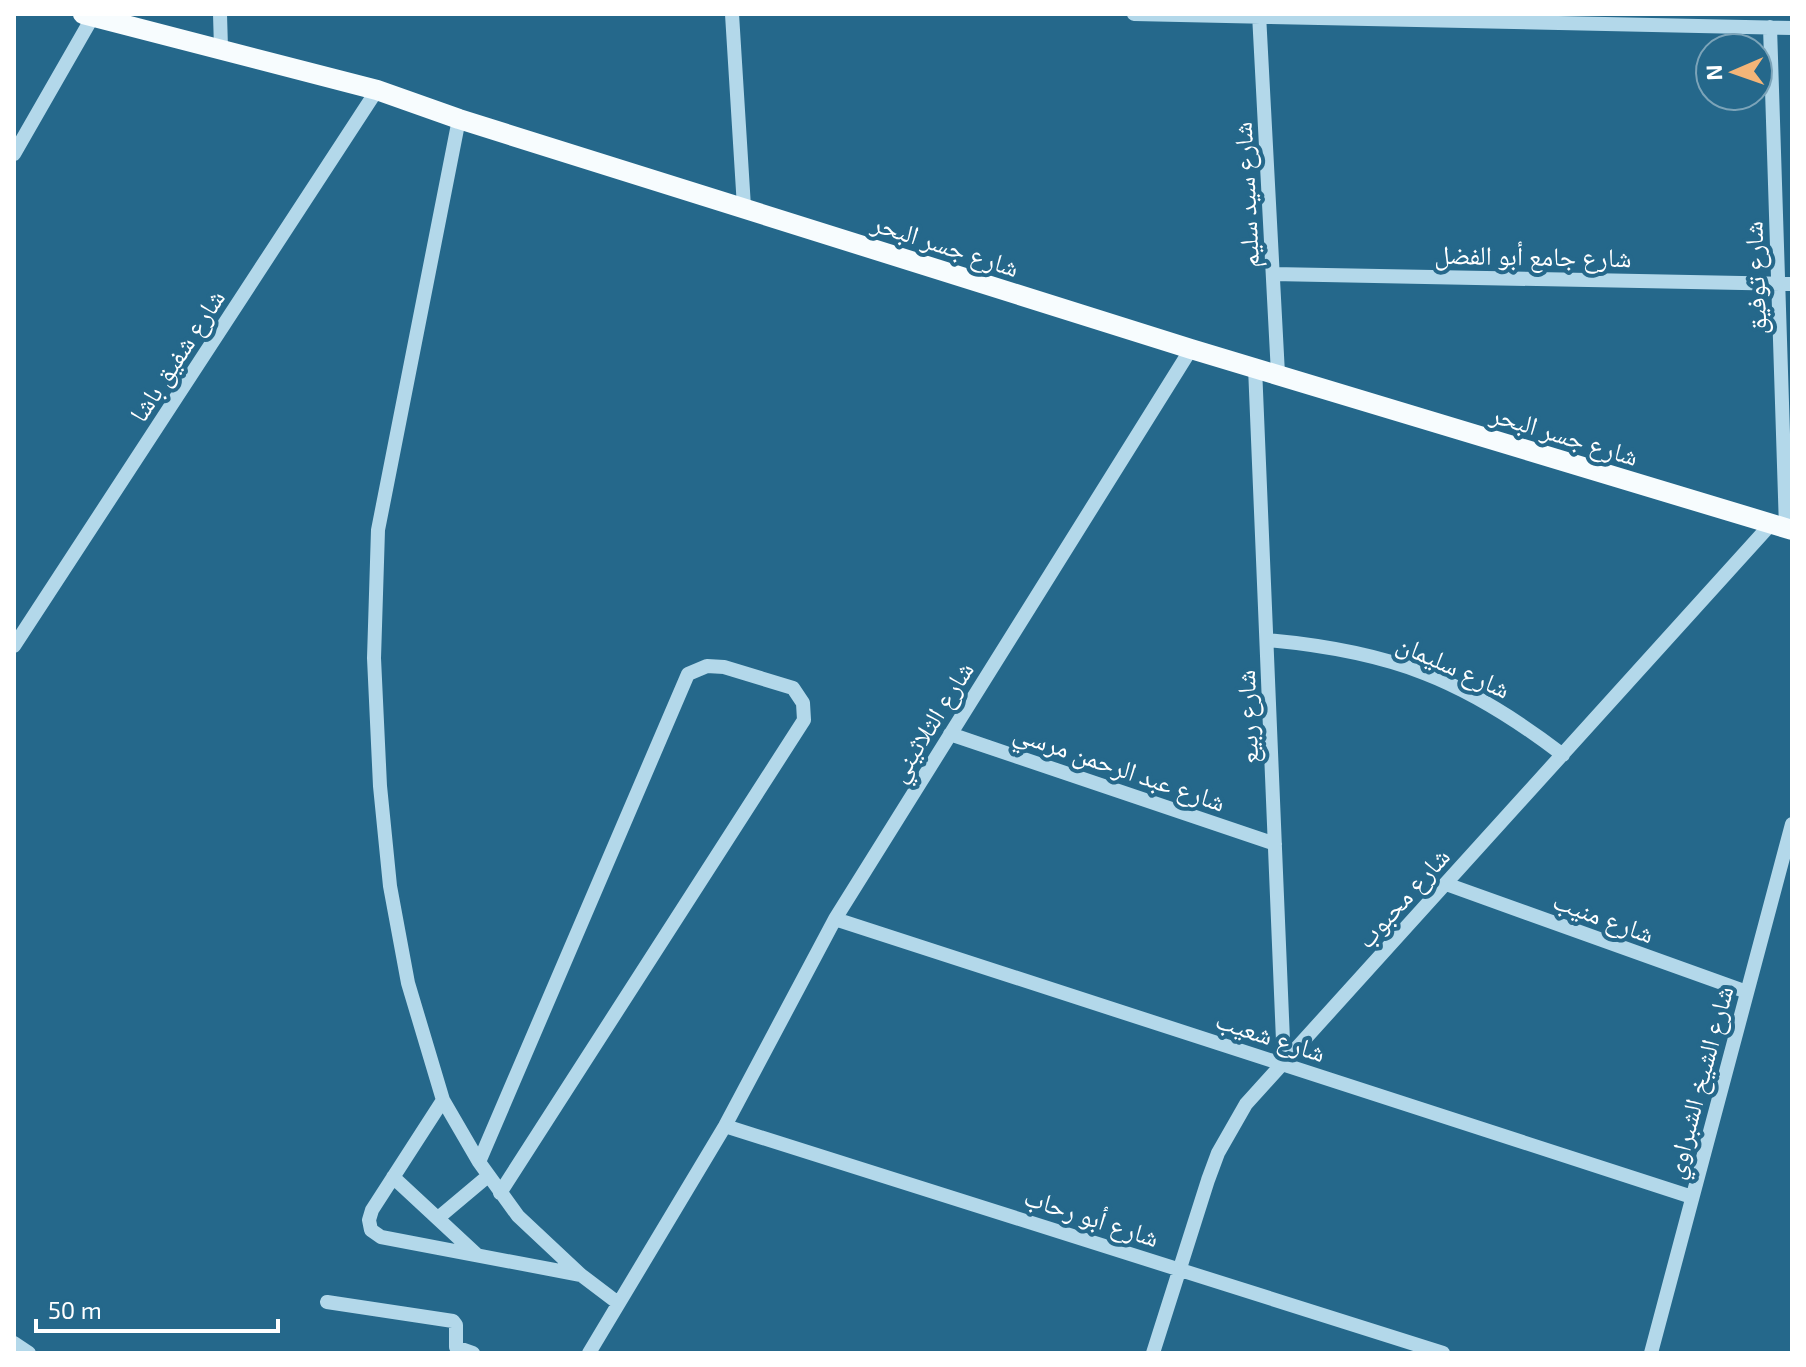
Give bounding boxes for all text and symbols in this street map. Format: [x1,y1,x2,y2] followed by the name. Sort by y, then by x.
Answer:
[1694,32,1774,112] north arrow
[1700,64,1726,81] text: N
[1226,121,1267,269] street label: شارع سيد سليم
[867,205,1023,284] street label: شارع جسر البحر
[1737,221,1773,335] street label: شارع توفيق
[1434,238,1632,275] street label: شارع جامع أبو الفضل
[122,283,232,428] street label: شارع شفيق باشا
[1486,397,1642,473] street label: شارع جسر البحر
[1392,626,1515,706] street label: شارع سليمان
[881,655,985,790] street label: شارع الثلاثيني
[1229,669,1266,765] street label: شارع ربيع
[1008,715,1230,823] street label: شارع عبد الرحمن مرسي
[1349,840,1457,955] street label: شارع محبوب
[1549,883,1659,950] street label: شارع منيب
[1657,982,1745,1183] street label: شارع الشيخ الشبراوي
[1212,1003,1330,1069] street label: شارع شعيب
[1020,1180,1163,1254] street label: شارع أبو رحاب
[36,1283,278,1333] scale bar
[48,1295,102,1324] text: 50 m

